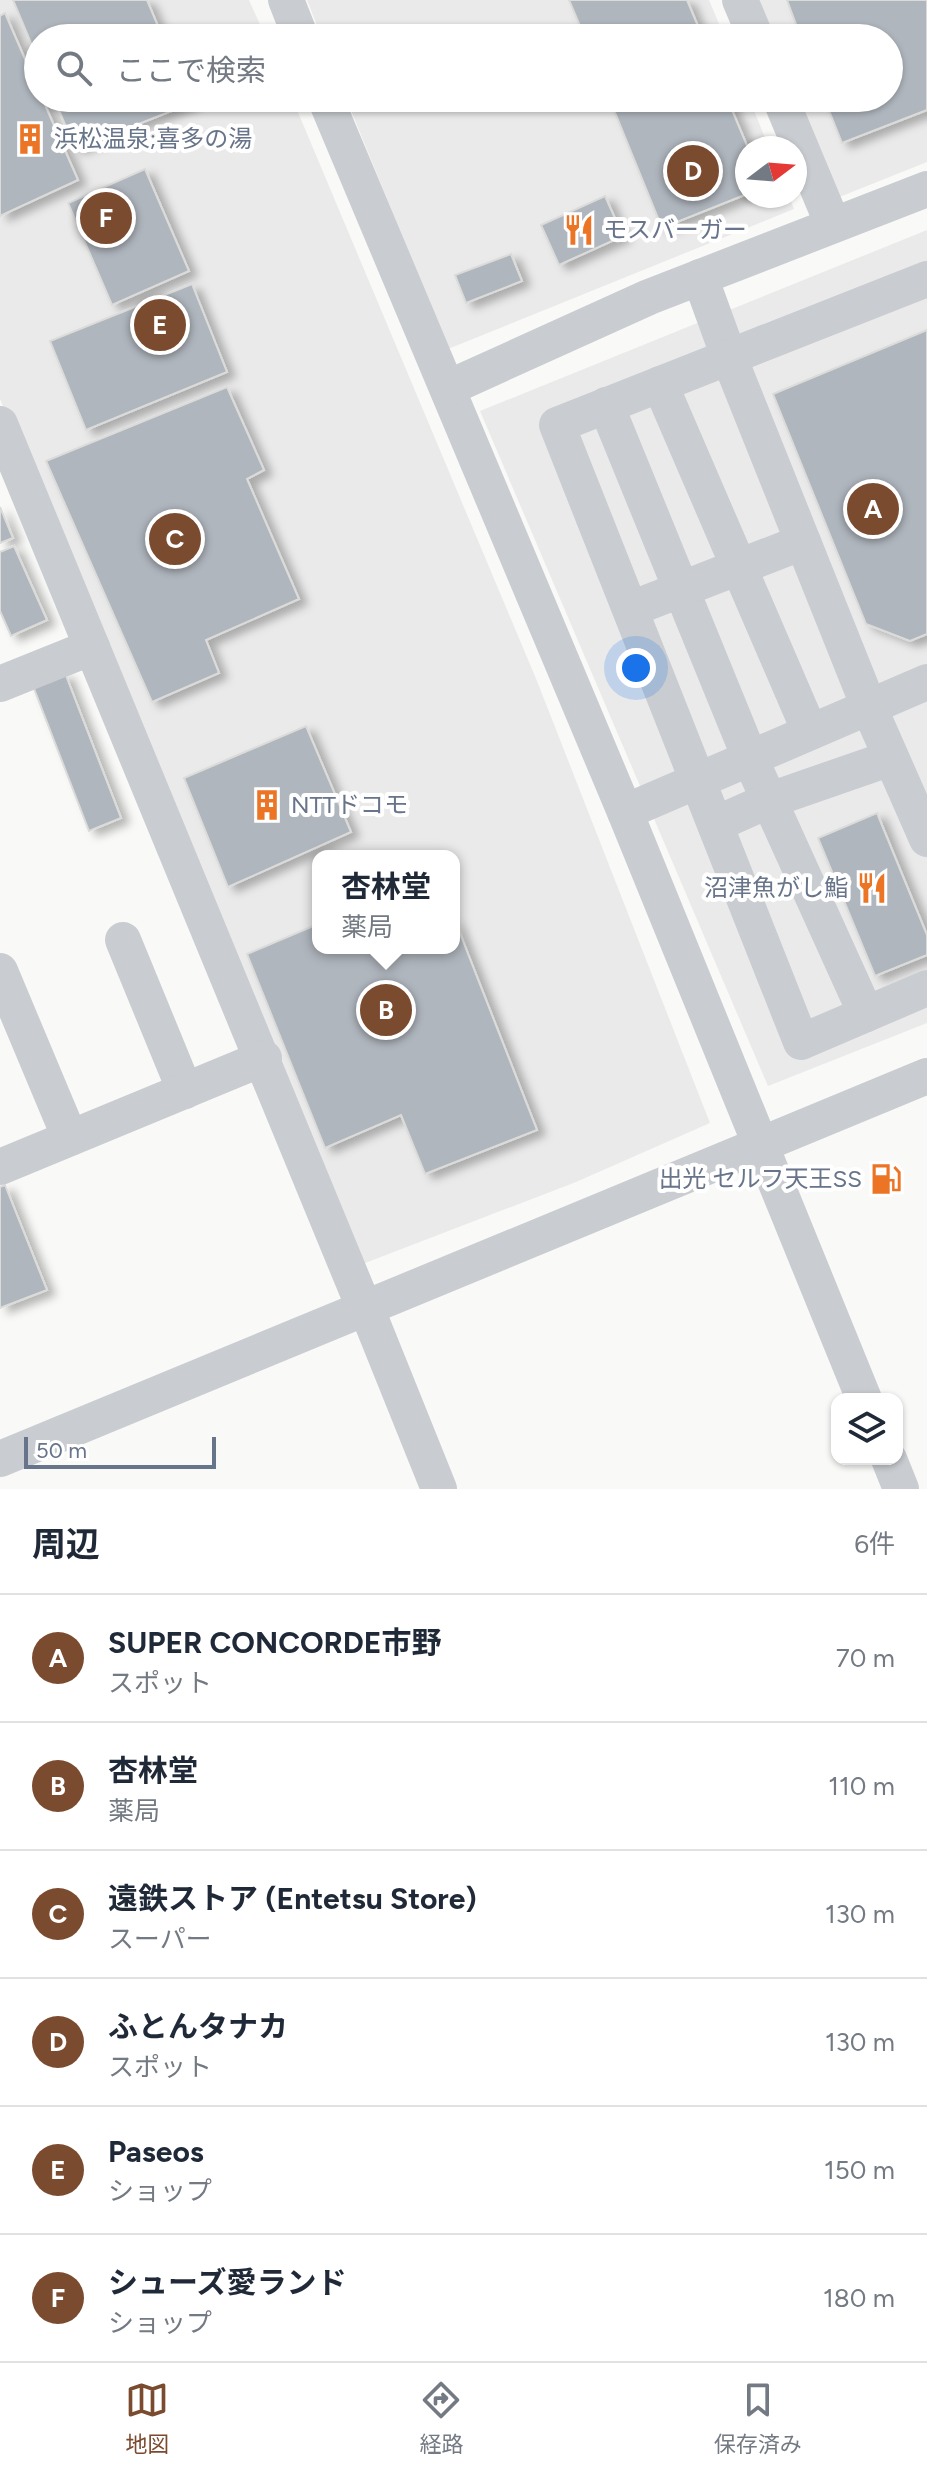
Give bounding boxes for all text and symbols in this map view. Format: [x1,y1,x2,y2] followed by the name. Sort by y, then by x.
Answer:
[24,24,903,112] search box
[52,46,96,90] icon: search
[116,52,266,89] text: ここで検索
[13,122,47,156] building icon: 浜松温泉;喜多の湯
[54,124,252,153] place label: 浜松温泉;喜多の湯
[735,136,807,208] north arrow
[667,141,719,201] pin: D
[80,188,132,248] pin: F
[562,213,596,247] restaurant icon: モスバーガー
[603,215,747,244] place label: モスバーガー
[134,295,186,355] pin: E
[847,479,899,539] pin: A
[149,509,201,569] pin: C
[616,648,656,688] your location
[250,788,284,822] building icon: NTTドコモ
[291,790,408,819] place label: NTTドコモ
[312,850,460,954] popup
[341,868,431,905] text: 杏林堂
[855,871,889,905] restaurant icon: 沼津魚がし鮨
[704,873,848,902] place label: 沼津魚がし鮨
[341,911,393,943] text: 薬局
[360,980,412,1040] pin: B
[869,1162,903,1196] fuel station icon: 出光 セルフ天王SS
[659,1164,862,1193] place label: 出光 セルフ天王SS
[831,1393,903,1465] map controls
[831,1393,903,1465] button: layers
[24,1433,216,1469] scale bar
[36,1437,87,1464] text: 50 m
[32,1524,100,1565] text: 周辺
[854,1528,895,1560] text: 6件
[108,1624,442,1661] text: SUPER CONCORDE市野
[49,1642,67,1674] text: A
[836,1642,895,1674] text: 70 m
[108,1667,212,1699] text: スポット
[108,1752,198,1789] text: 杏林堂
[50,1770,66,1802] text: B
[828,1770,895,1802] text: 110 m
[108,1795,160,1827] text: 薬局
[108,1880,477,1917] text: 遠鉄ストア (Entetsu Store)
[49,1898,67,1930] text: C
[825,1898,895,1930] text: 130 m
[108,1923,212,1955] text: スーパー
[108,2008,288,2045] text: ふとんタナカ
[49,2026,67,2058] text: D
[825,2026,895,2058] text: 130 m
[108,2051,212,2083] text: スポット
[108,2133,204,2170] text: Paseos
[50,2154,66,2186] text: E
[824,2154,895,2186] text: 150 m
[108,2175,212,2207] text: ショップ
[108,2264,347,2301] text: シューズ愛ランド
[51,2282,65,2314] text: F
[823,2282,895,2314] text: 180 m
[108,2307,212,2339] text: ショップ
[125,2378,169,2458] tab: 地図
[419,2378,464,2458] tab: 経路
[714,2378,802,2458] tab: 保存済み

